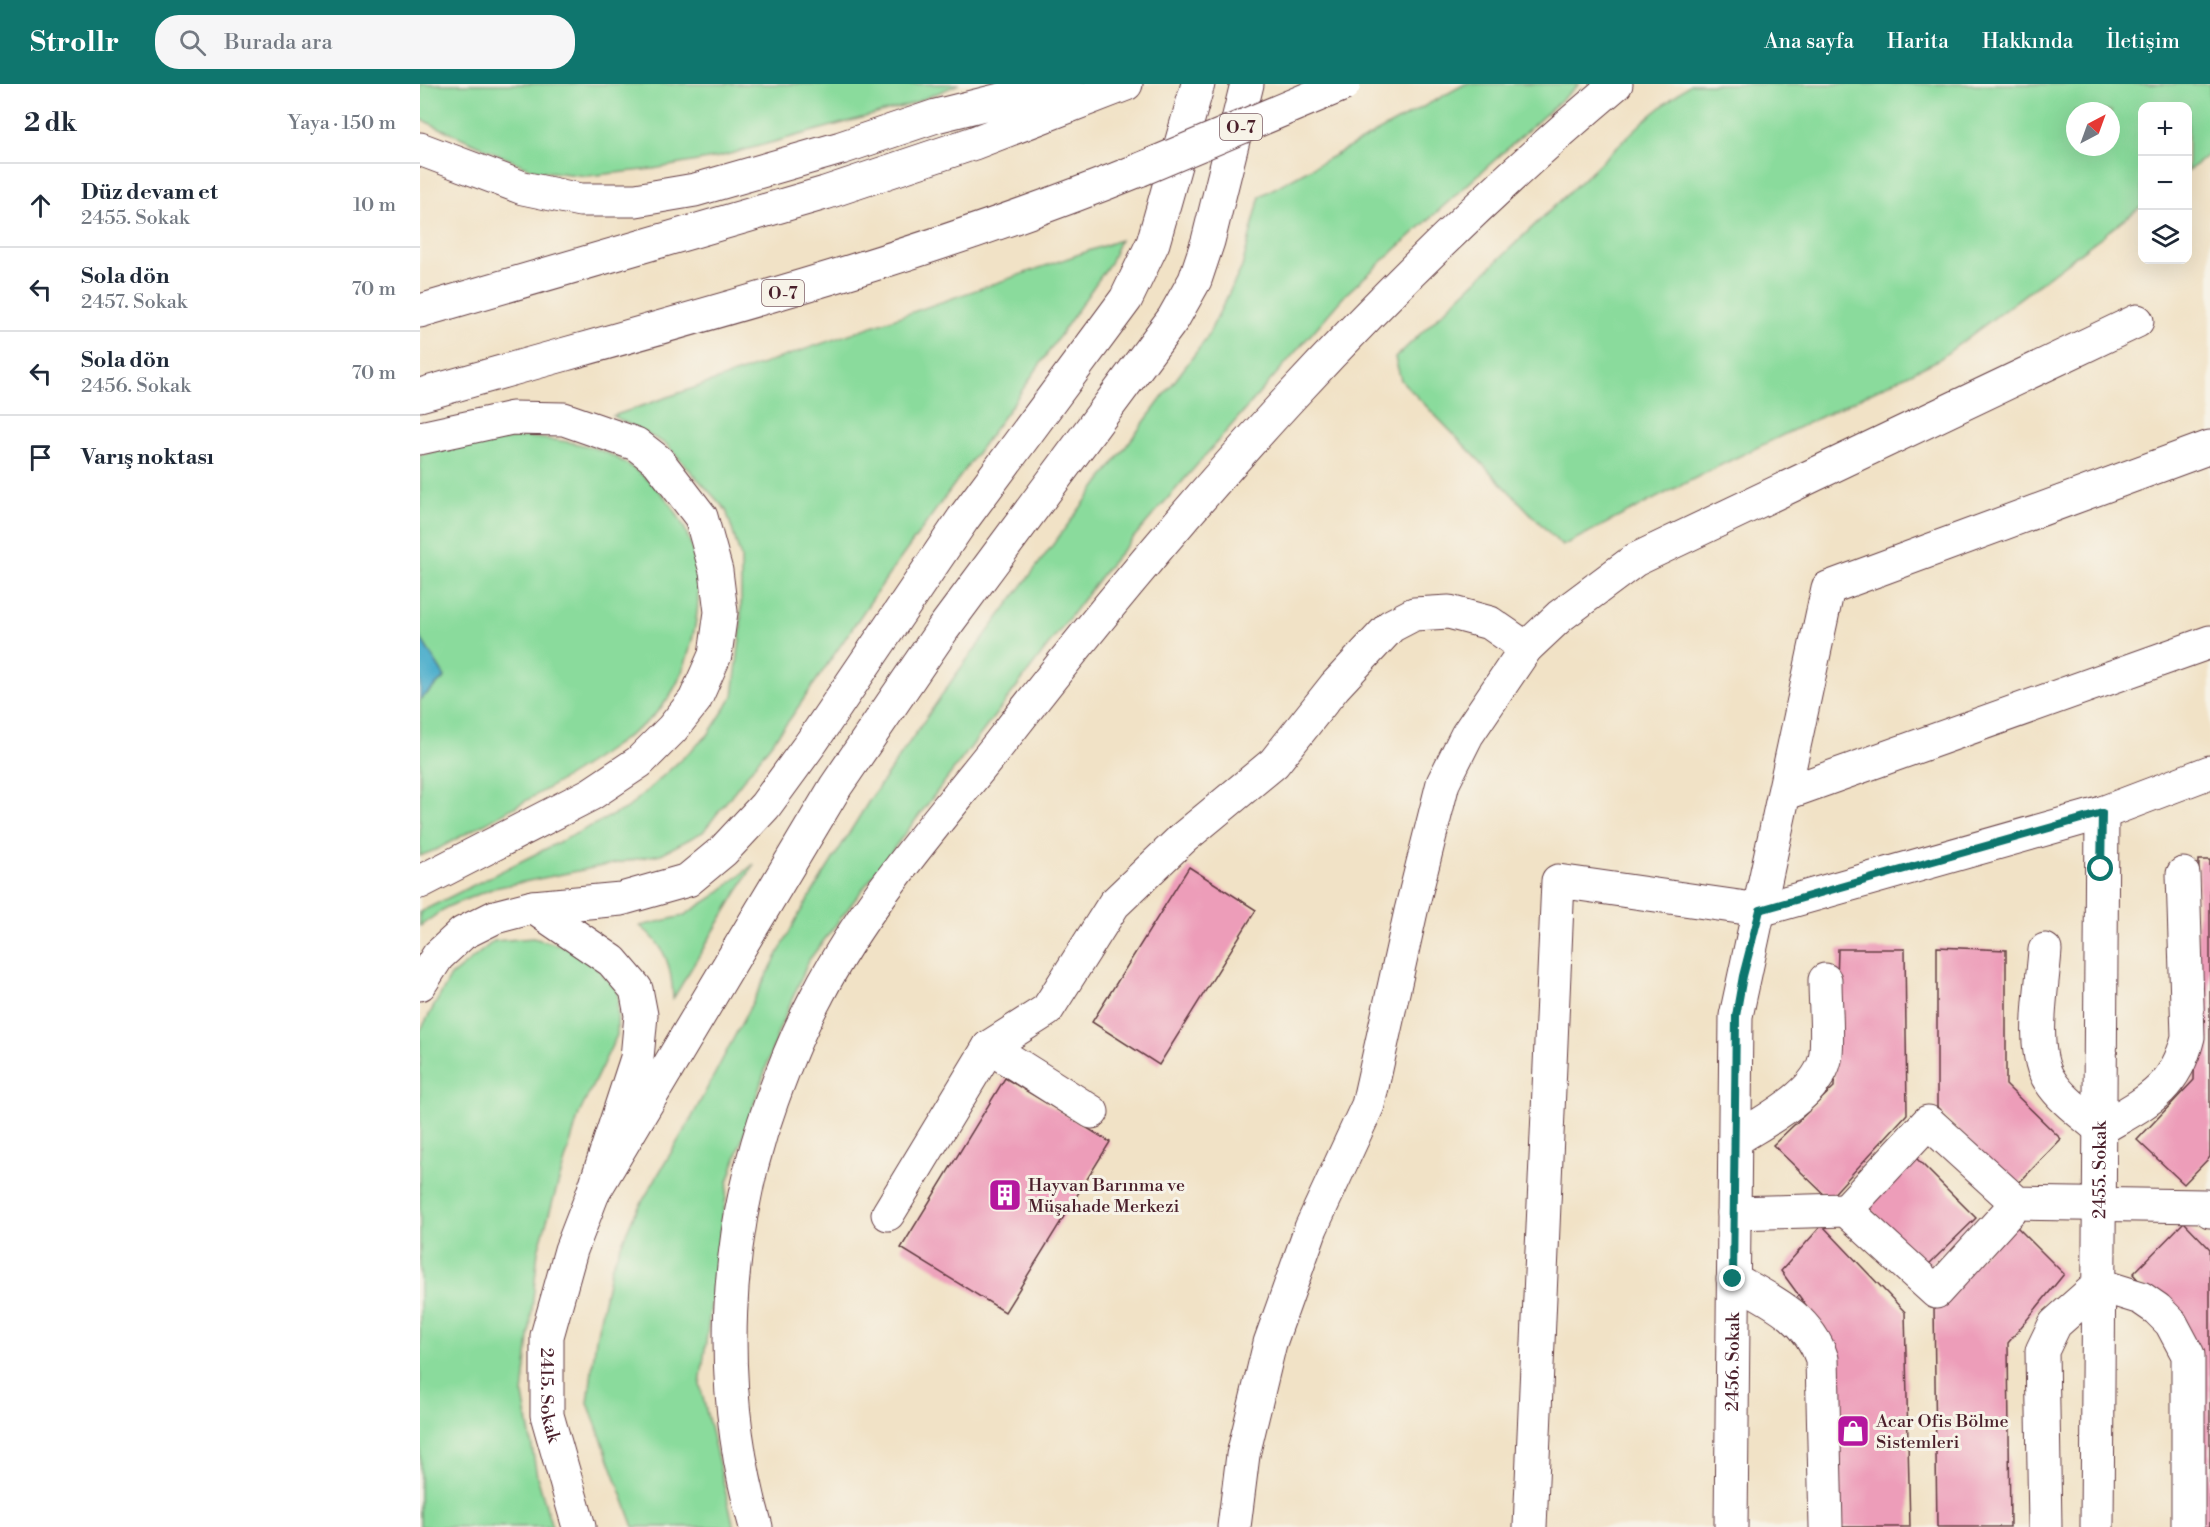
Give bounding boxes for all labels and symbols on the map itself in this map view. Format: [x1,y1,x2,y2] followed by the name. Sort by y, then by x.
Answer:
[2066,102,2120,156] north arrow
[1220,114,1262,140] road number: O-7
[762,280,804,306] road number: O-7
[2087,855,2113,881] route start
[2088,1119,2112,1219] street label: 2455. Sokak
[1028,1174,1185,1218] place label: Hayvan Barınma ve Müşahade Merkezi
[987,1177,1023,1213] building icon: Hayvan Barınma ve Müşahade Merkezi
[1719,1265,1745,1291] route end
[1721,1311,1745,1411] street label: 2456. Sokak
[535,1348,566,1447] street label: 2415. Sokak
[1875,1410,2009,1454] place label: Acar Ofis Bölme Sistemleri
[1835,1413,1871,1449] shop icon: Acar Ofis Bölme Sistemleri

